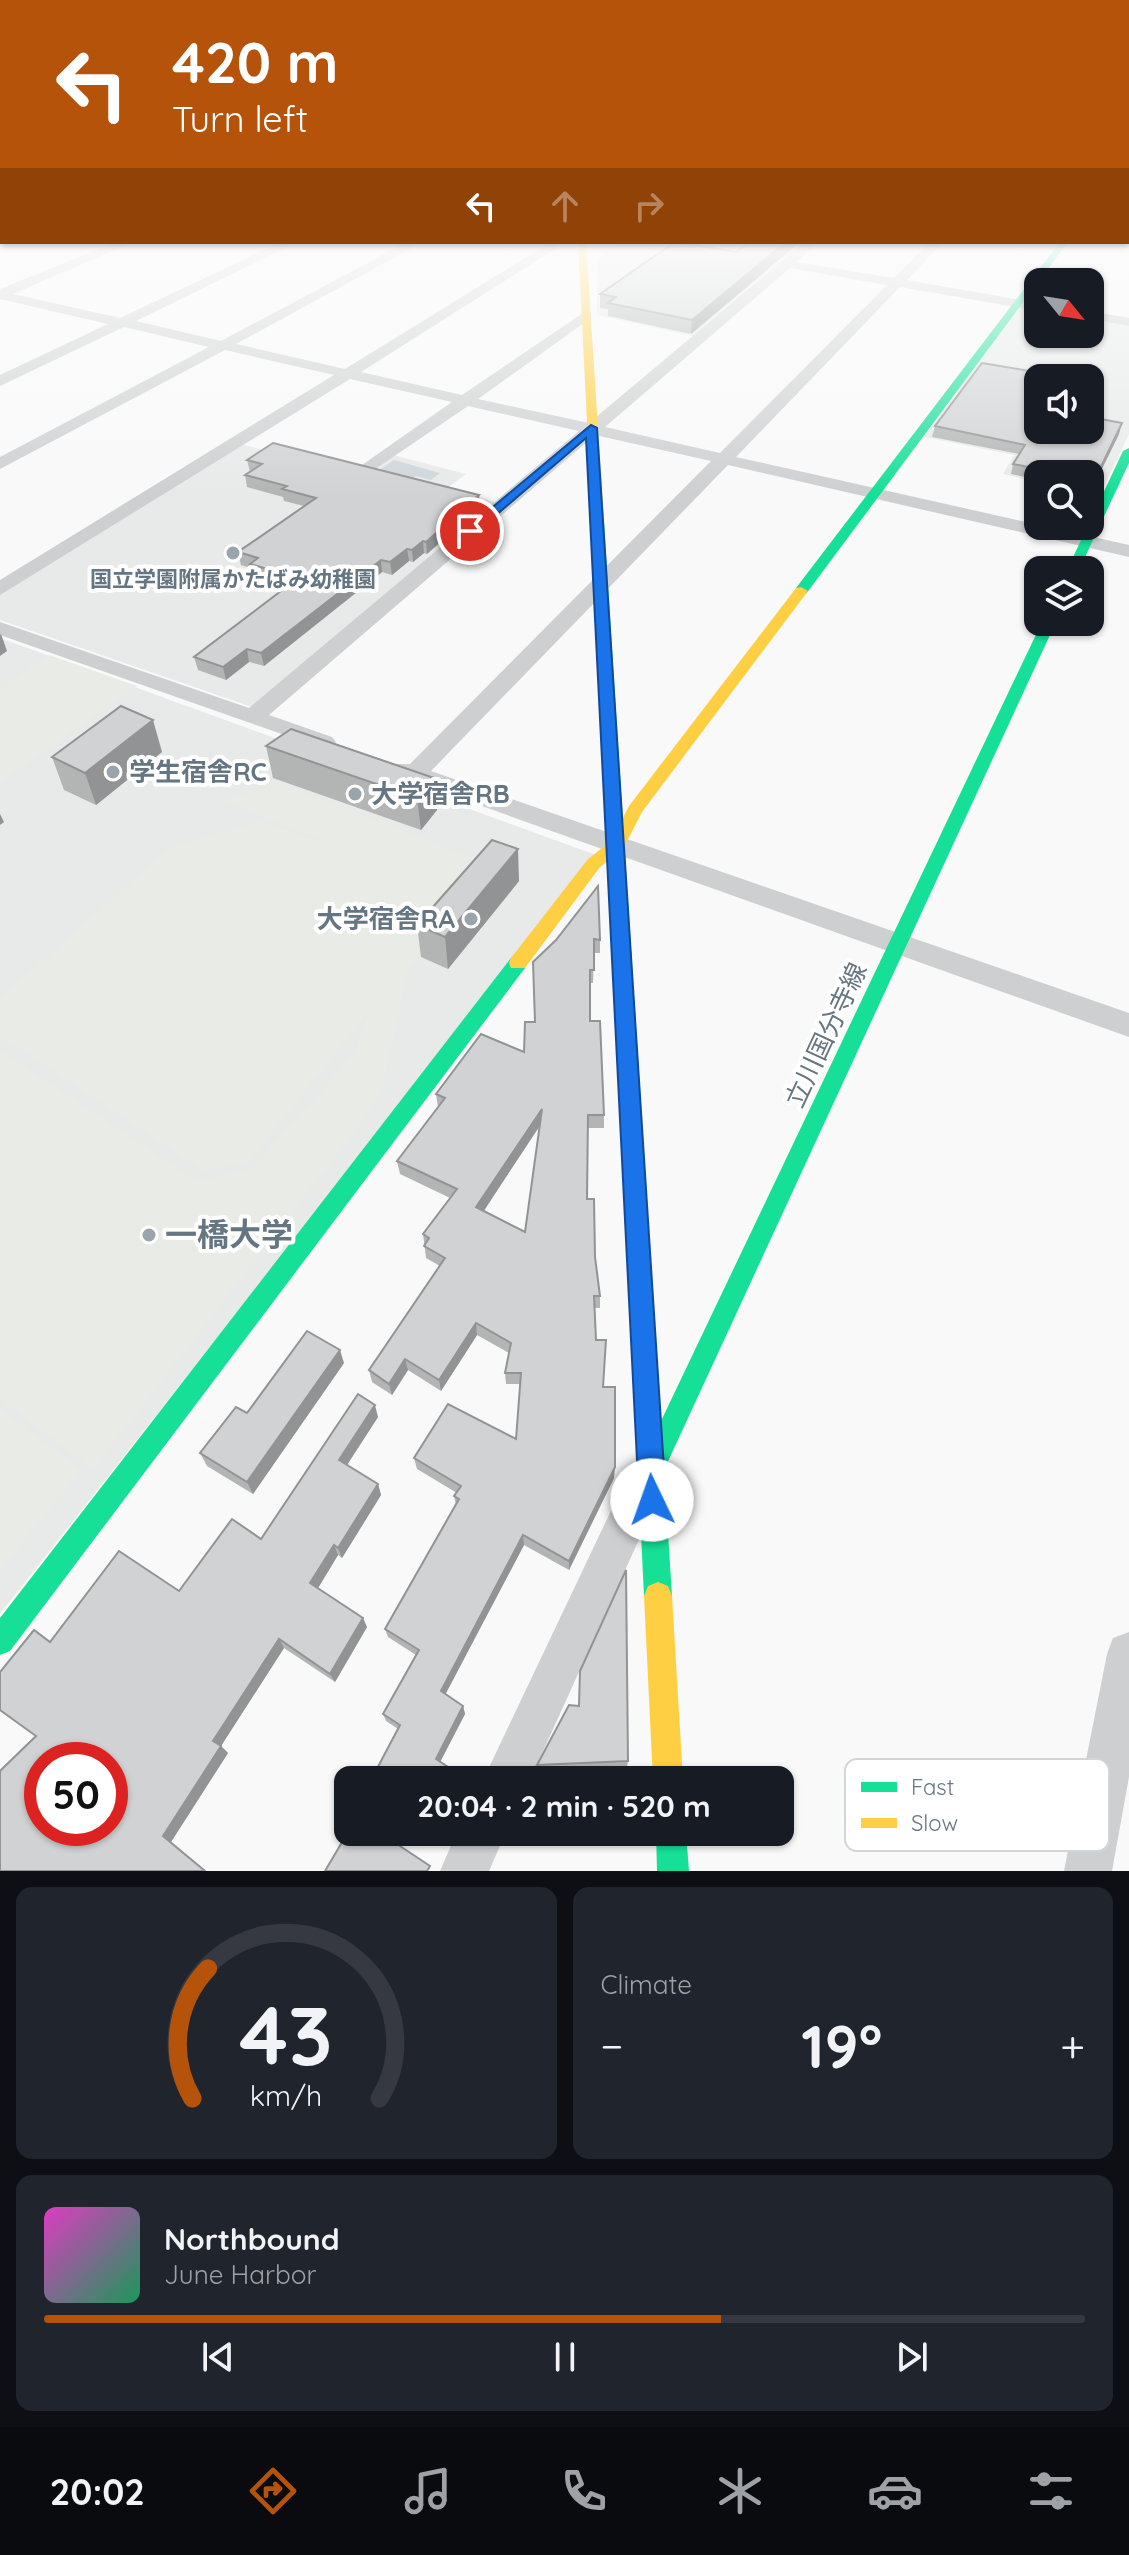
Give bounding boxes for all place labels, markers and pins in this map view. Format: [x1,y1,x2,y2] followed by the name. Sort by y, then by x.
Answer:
[436,497,504,565] pin
[224,544,242,562] marker: 国立学園附属かたばみ幼稚園
[90,565,376,593] place label: 国立学園附属かたばみ幼稚園
[129,755,267,788] place label: 学生宿舎RC
[104,763,122,781] marker: 学生宿舎RC
[371,777,510,810] place label: 大学宿舎RB
[346,785,364,803] marker: 大学宿舎RB
[317,902,455,935] place label: 大学宿舎RA
[462,910,480,928] marker: 大学宿舎RA
[165,1214,293,1254] place label: 一橋大学
[140,1226,158,1244] marker: 一橋大学

